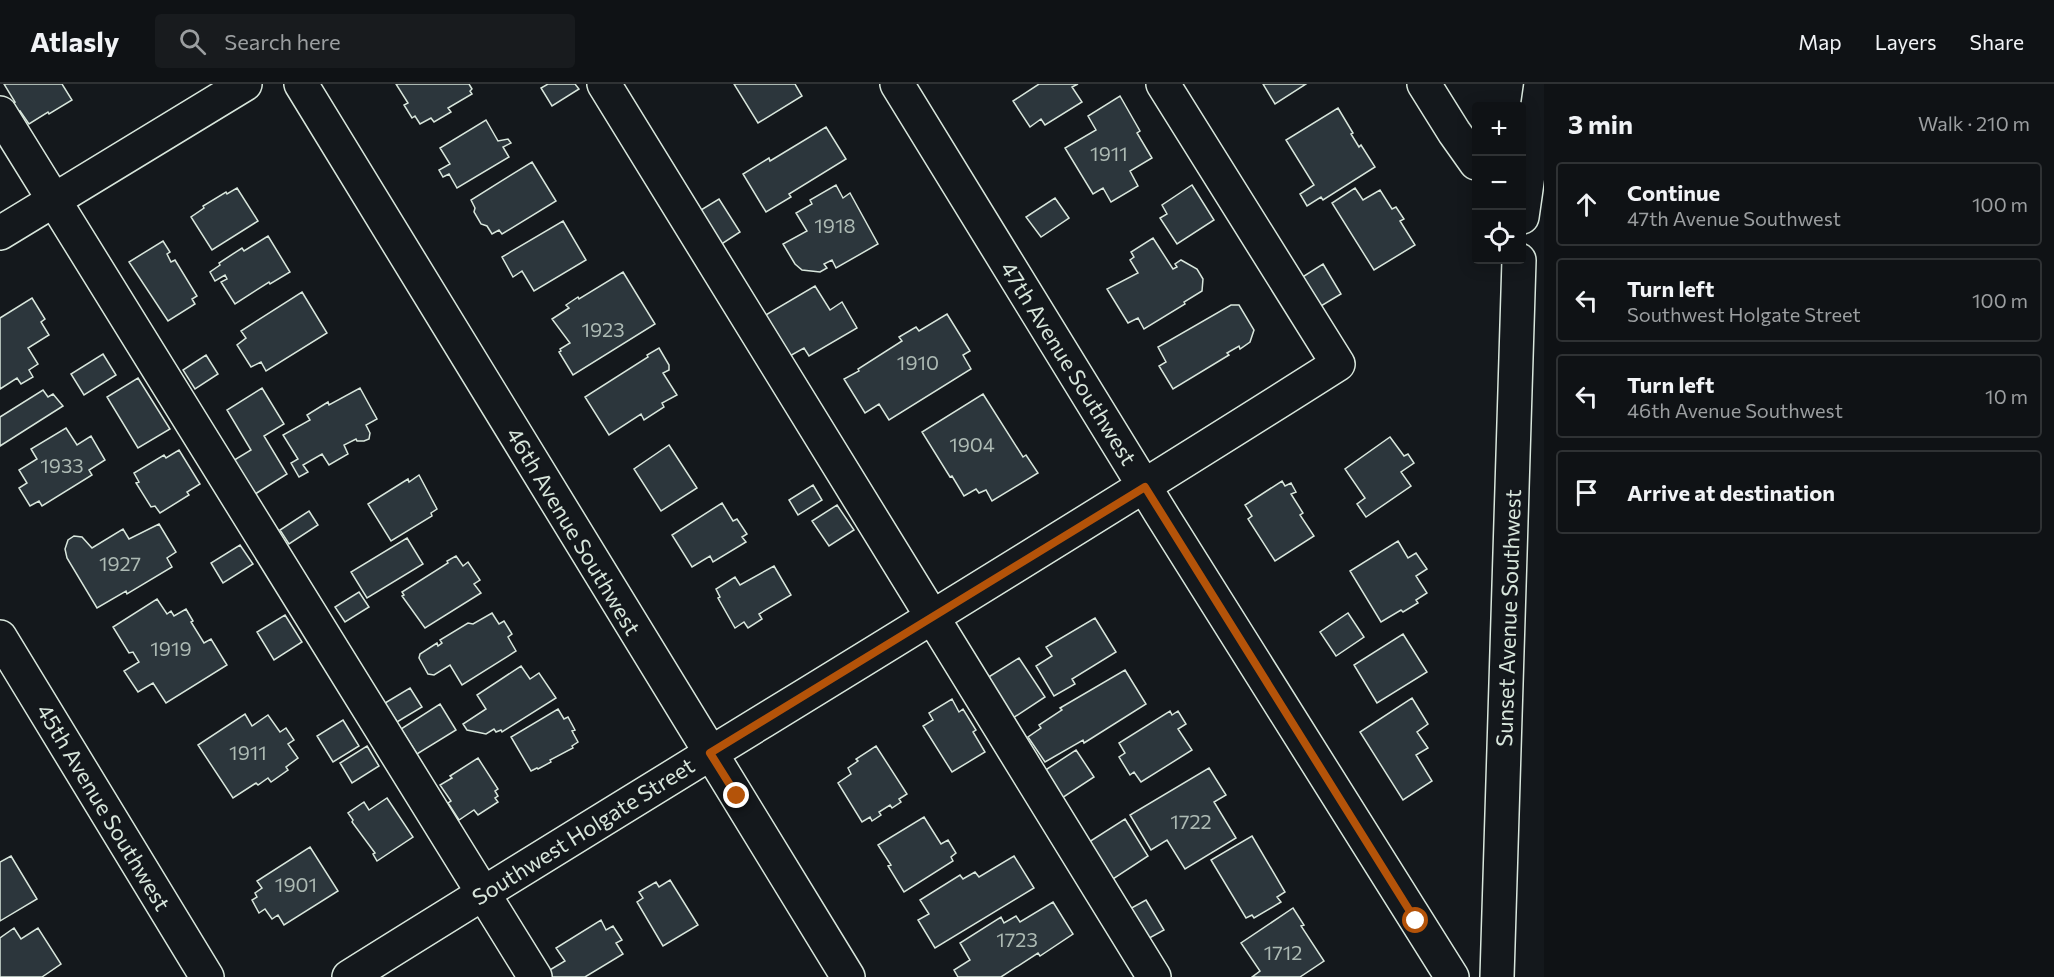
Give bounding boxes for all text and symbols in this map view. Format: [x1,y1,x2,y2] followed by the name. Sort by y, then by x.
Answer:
[155,14,575,68] search box
[30,24,119,58] text: Atlasly
[176,25,209,58] icon: search
[224,28,341,55] text: Search here
[1798,29,1842,54] text: Map
[1875,29,1937,54] text: Layers
[1970,29,2024,54] text: Share
[1472,102,1526,264] map controls
[1472,102,1526,156] button: +
[1568,108,1633,139] text: 3 min
[1918,111,2030,135] text: Walk · 210 m
[1090,141,1128,165] house number: 1911
[1472,156,1526,210] button: −
[1627,179,1720,206] text: Continue
[1570,188,1603,221] icon: ahead
[1972,192,2028,216] text: 100 m
[1627,206,1841,230] text: 47th Avenue Southwest
[1472,210,1526,264] button: locate
[814,213,856,237] house number: 1918
[995,256,1143,470] street label: 47th Avenue Southwest
[1627,275,1714,302] text: Turn left
[1570,284,1603,317] icon: left
[1972,288,2028,312] text: 100 m
[1627,302,1861,326] text: Southwest Holgate Street
[581,317,625,341] house number: 1923
[897,350,939,374] house number: 1910
[1627,371,1714,398] text: Turn left
[1570,380,1603,413] icon: left
[1985,384,2028,408] text: 10 m
[1627,398,1843,422] text: 46th Avenue Southwest
[501,422,647,640] street label: 46th Avenue Southwest
[949,432,995,456] house number: 1904
[40,453,84,477] house number: 1933
[1570,476,1603,509] icon: arrive
[1627,479,1835,506] text: Arrive at destination
[1490,489,1526,747] street label: Sunset Avenue Southwest
[99,551,141,575] house number: 1927
[150,636,192,660] house number: 1919
[31,699,177,915] street label: 45th Avenue Southwest
[229,740,267,764] house number: 1911
[467,751,699,911] street label: Southwest Holgate Street
[723,782,749,808] route end
[1170,809,1212,833] house number: 1722
[275,872,317,896] house number: 1901
[1402,907,1428,933] route start
[996,927,1038,951] house number: 1723
[1264,940,1302,964] house number: 1712

